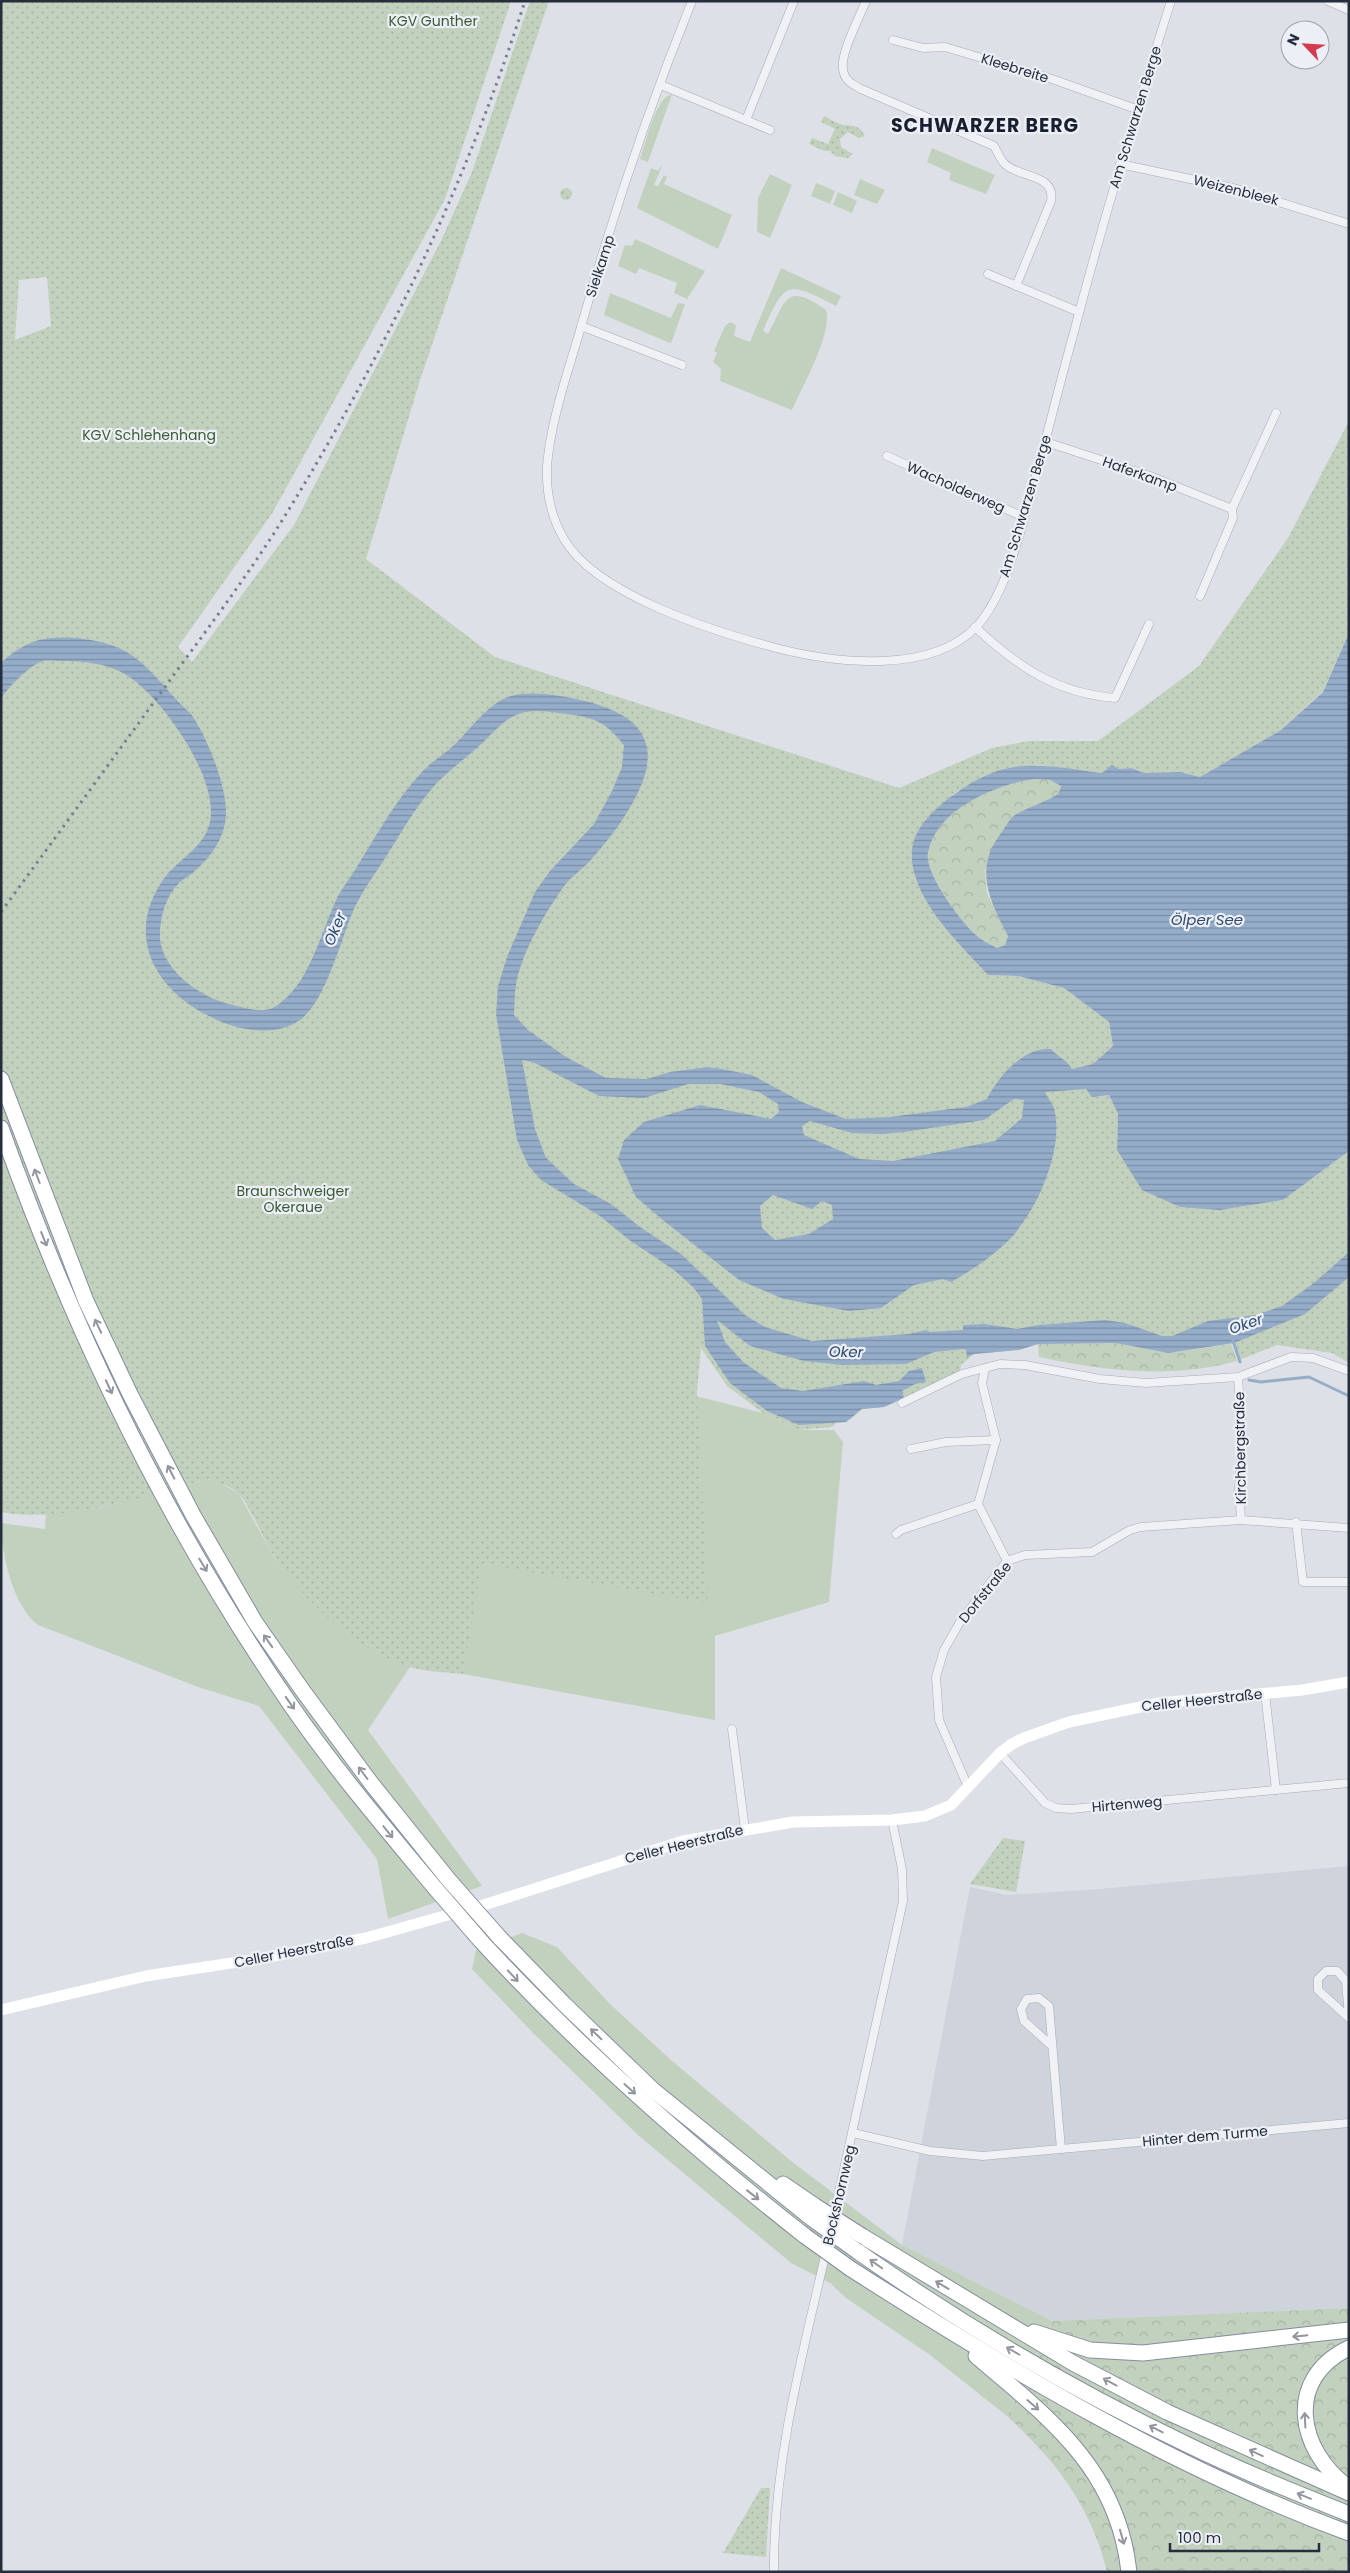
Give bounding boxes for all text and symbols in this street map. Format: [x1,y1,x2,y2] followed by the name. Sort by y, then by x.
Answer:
[388,11,478,31] park label: KGV Gunther
[1280,20,1330,70] north arrow
[1282,31,1305,49] text: N
[1104,43,1166,191] street label: Am Schwarzen Berge
[979,48,1052,88] street label: Kleebreite
[891,112,1079,139] district label: SCHWARZER BERG
[1191,170,1282,210] street label: Weizenbleek
[581,232,619,300] street label: Sielkamp
[82,425,216,445] park label: KGV Schlehenhang
[994,432,1056,580] street label: Am Schwarzen Berge
[1100,451,1180,497] street label: Haferkamp
[904,456,1008,518] street label: Wacholderweg
[318,908,351,949] water label: Oker
[1171,909,1243,930] water label: Ölper See
[32,1169,41,1184] one-way arrow
[237,1181,349,1217] park label: Braunschweiger Okeraue
[40,1230,49,1246] one-way arrow
[1226,1308,1266,1339] water label: Oker
[93,1319,102,1334] one-way arrow
[829,1341,864,1362] water label: Oker
[104,1380,114,1395] one-way arrow
[1229,1391,1251,1504] street label: Kirchbergstraße
[166,1464,176,1479] one-way arrow
[954,1557,1016,1627] street label: Dorfstraße
[198,1558,208,1573] one-way arrow
[263,1634,273,1648] one-way arrow
[1140,1684,1264,1716] street label: Celler Heerstraße
[285,1695,295,1709] one-way arrow
[358,1767,369,1780] one-way arrow
[1091,1791,1163,1817] street label: Hirtenweg
[623,1820,746,1868] street label: Celler Heerstraße
[383,1825,394,1838] one-way arrow
[232,1930,356,1972] street label: Celler Heerstraße
[507,1970,519,1982] one-way arrow
[589,2028,602,2040] one-way arrow
[623,2084,636,2095] one-way arrow
[1141,2121,1269,2151] street label: Hinter dem Turme
[818,2143,860,2247] street label: Bockshornweg
[746,2190,760,2200] one-way arrow
[869,2259,883,2269] one-way arrow
[936,2280,950,2290] one-way arrow
[1293,2331,1309,2341] one-way arrow
[1006,2346,1021,2355] one-way arrow
[1102,2377,1117,2387] one-way arrow
[1026,2399,1039,2410] one-way arrow
[1301,2412,1310,2428] one-way arrow
[1149,2424,1164,2433] one-way arrow
[1249,2448,1264,2457] one-way arrow
[1297,2490,1312,2500] one-way arrow
[1170,2520,1319,2552] scale bar
[1178,2527,1221,2548] text: 100 m
[1118,2529,1127,2545] one-way arrow

